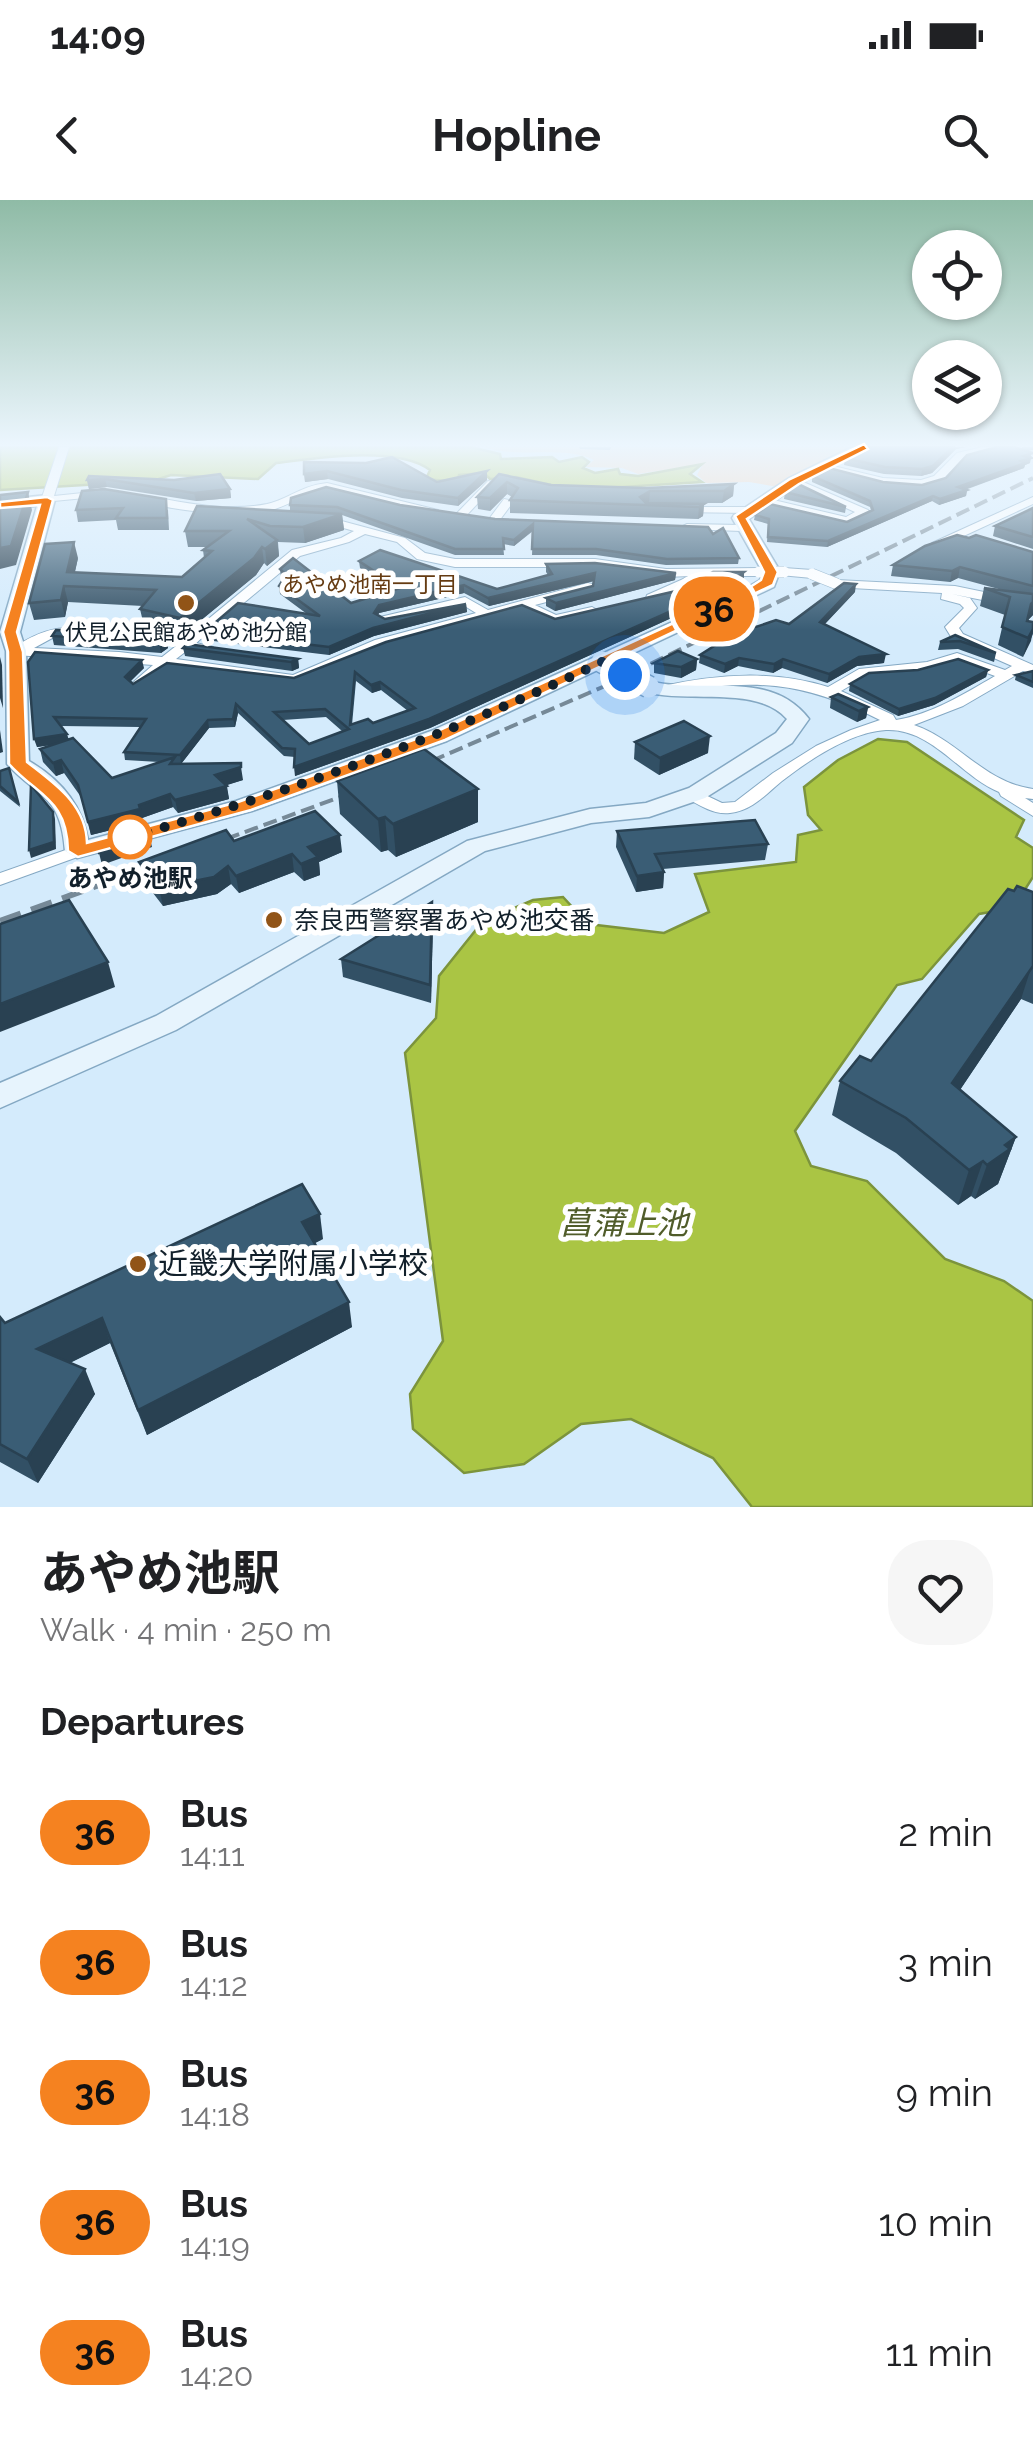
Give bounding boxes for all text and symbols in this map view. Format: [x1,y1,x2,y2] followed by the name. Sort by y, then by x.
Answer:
[50,13,146,58] text: 14:09
[40,108,95,163] icon: back
[938,108,993,163] icon: search
[432,109,601,162] text: Hopline
[912,230,1002,430] map controls
[912,230,1002,320] button: locate
[912,340,1002,430] button: layers
[282,571,458,597] district label: あやめ池南一丁目
[669,576,759,642] line badge: 36
[694,589,734,630] text: 36
[175,592,197,614] marker: 伏見公民館あやめ池分館
[65,619,307,645] place label: 伏見公民館あやめ池分館
[600,650,650,700] your location
[109,816,151,858] marker: あやめ池駅
[67,863,193,893] place label: あやめ池駅
[294,905,594,935] place label: 奈良西警察署あやめ池交番
[263,909,285,931] marker: 奈良西警察署あやめ池交番
[560,1204,691,1241] water label: 菖蒲上池
[158,1246,428,1281] place label: 近畿大学附属小学校
[127,1253,149,1275] marker: 近畿大学附属小学校
[888,1540,993,1645] button: heart
[40,1545,280,1601] text: あやめ池駅
[40,1611,332,1648] text: Walk · 4 min · 250 m
[40,1699,245,1744] text: Departures
[180,1791,248,1836] text: Bus
[898,1810,993,1855] text: 2 min
[75,1812,115,1853] text: 36
[180,1836,245,1873] text: 14:11
[180,1921,248,1966] text: Bus
[898,1940,993,1985] text: 3 min
[75,1942,115,1983] text: 36
[180,1966,248,2003] text: 14:12
[180,2051,248,2096] text: Bus
[896,2070,993,2115] text: 9 min
[75,2072,115,2113] text: 36
[180,2096,250,2133] text: 14:18
[180,2181,248,2226] text: Bus
[878,2200,993,2245] text: 10 min
[75,2202,115,2243] text: 36
[180,2226,250,2263] text: 14:19
[180,2311,248,2356] text: Bus
[885,2330,993,2375] text: 11 min
[75,2332,115,2373] text: 36
[180,2356,253,2393] text: 14:20

